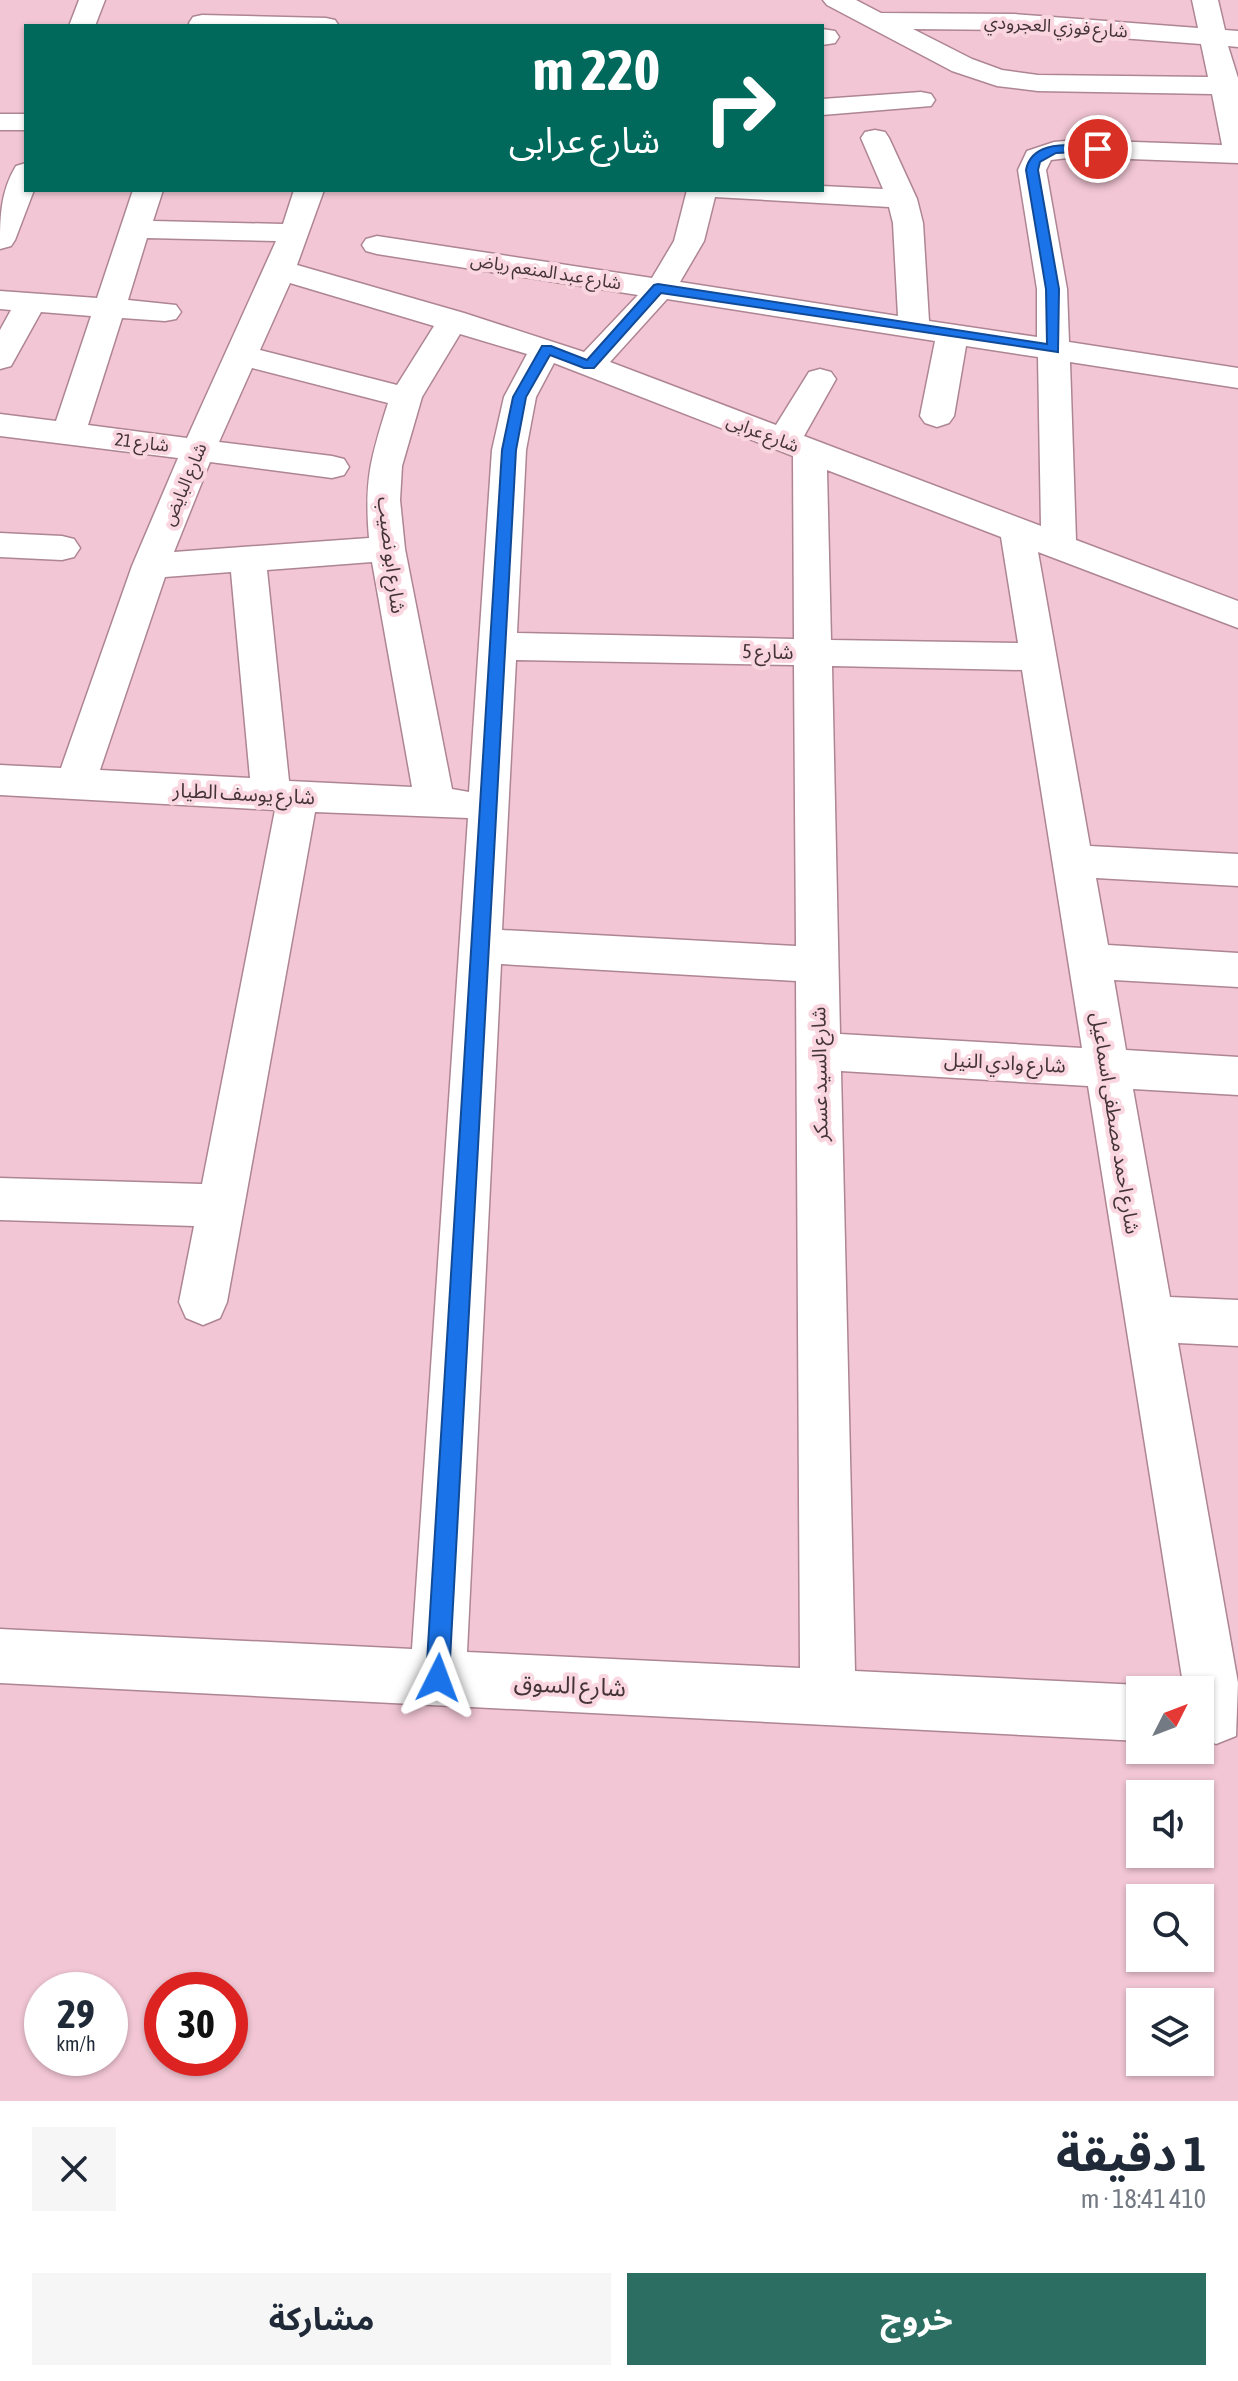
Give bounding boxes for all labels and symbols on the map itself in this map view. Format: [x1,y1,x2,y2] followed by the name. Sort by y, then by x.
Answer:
[983,10,1129,45] street label: شارع فوزي العجرودي
[1064,115,1132,183] pin
[468,249,623,297] street label: شارع عبد المنعم رياض
[722,410,802,460] street label: شارع عرابى
[113,428,170,460] street label: شارع 21
[157,440,214,530] street label: شارع البايض
[369,495,411,615] street label: شارع ابو نصيب
[742,639,794,667] street label: شارع 5
[171,778,316,812] street label: شارع يوسف الطيار
[806,1006,836,1143] street label: شارع السيد عسكر
[1083,1010,1145,1236] street label: شارع احمد مصطفى اسماعيل
[943,1047,1066,1081] street label: شارع وادي النيل
[396,1636,480,1720] position arrow
[513,1669,627,1705] street label: شارع السوق
[1126,1676,1214,1764] north arrow
[144,1972,248,2076] speed limit sign: 30

